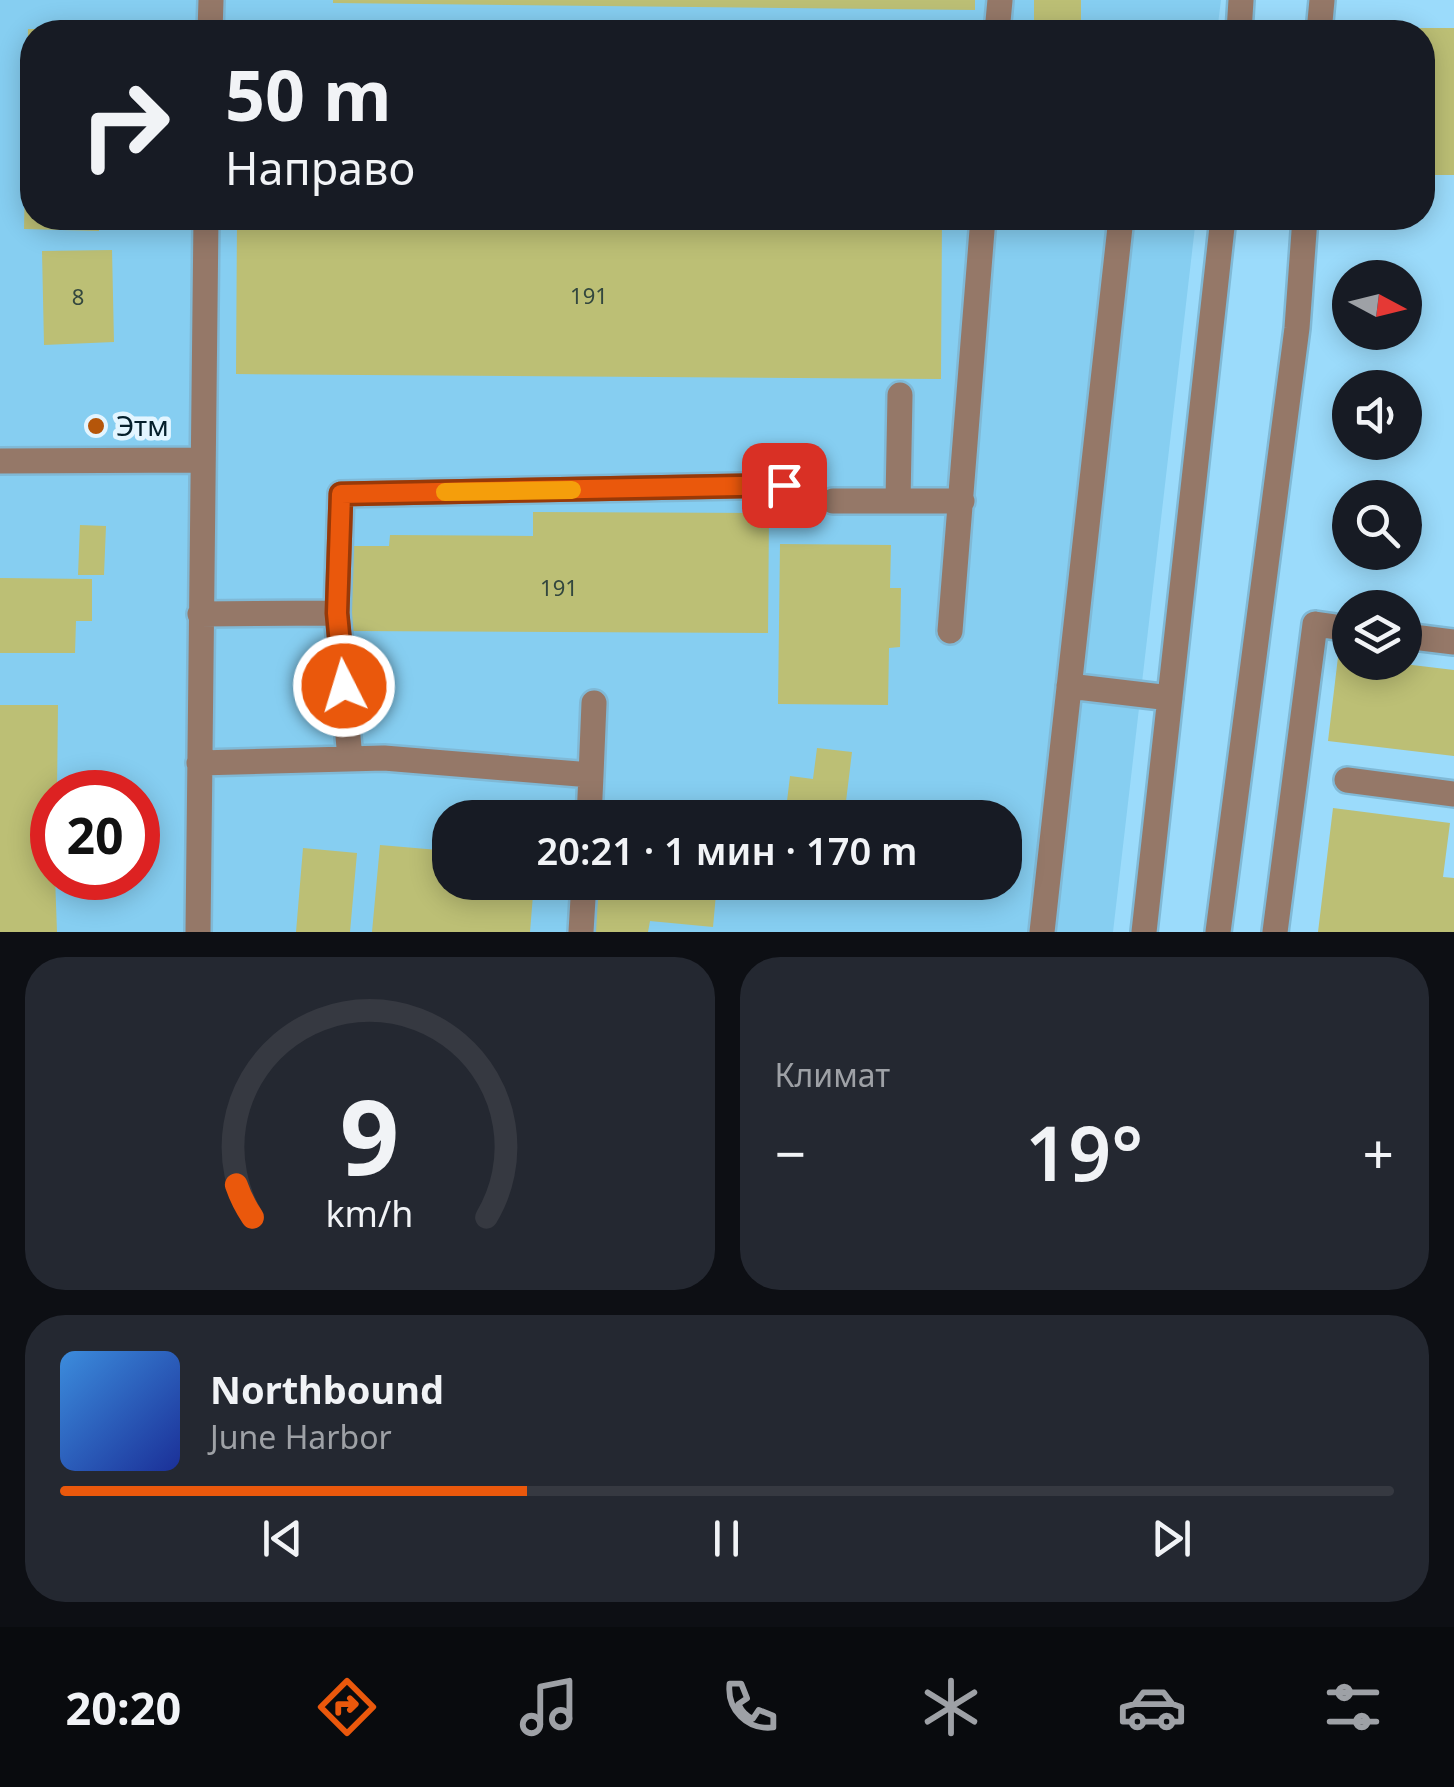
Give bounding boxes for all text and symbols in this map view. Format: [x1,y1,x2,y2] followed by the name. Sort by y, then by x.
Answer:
[225,46,392,142] text: 50 m
[60,60,190,190] icon: right
[225,137,415,198] text: Направо
[1332,260,1422,350] north arrow
[1332,260,1422,680] map controls
[570,280,608,310] house number: 191
[72,281,84,311] house number: 8
[1332,370,1422,460] button: sound
[116,406,169,444] place label: Этм
[85,415,107,437] marker: Этм
[742,443,827,528] pin
[757,458,812,513] icon: arrive
[1332,480,1422,570] button: search
[540,572,578,602] house number: 191
[1332,590,1422,680] button: layers
[292,634,396,738] position arrow
[30,770,160,900] speed limit sign: 20
[536,824,918,876] text: 20:21 · 1 мин · 170 m
[775,1053,890,1096] text: Климат
[340,1064,400,1205] text: 9
[1025,1101,1143,1203] text: 19°
[775,1115,806,1190] text: −
[1363,1115,1394,1190] text: +
[326,1189,414,1237] text: km/h
[210,1363,444,1415] text: Northbound
[210,1415,392,1458] text: June Harbor
[255,1511,310,1566] icon: previous
[699,1511,754,1566] icon: pause
[1144,1511,1199,1566] icon: next
[312,1672,382,1742] icon: directions
[514,1672,584,1742] icon: music
[715,1672,785,1742] icon: phone
[916,1672,986,1742] icon: climate
[1117,1672,1187,1742] icon: car
[1318,1672,1388,1742] icon: filters
[66,1677,181,1738] text: 20:20

